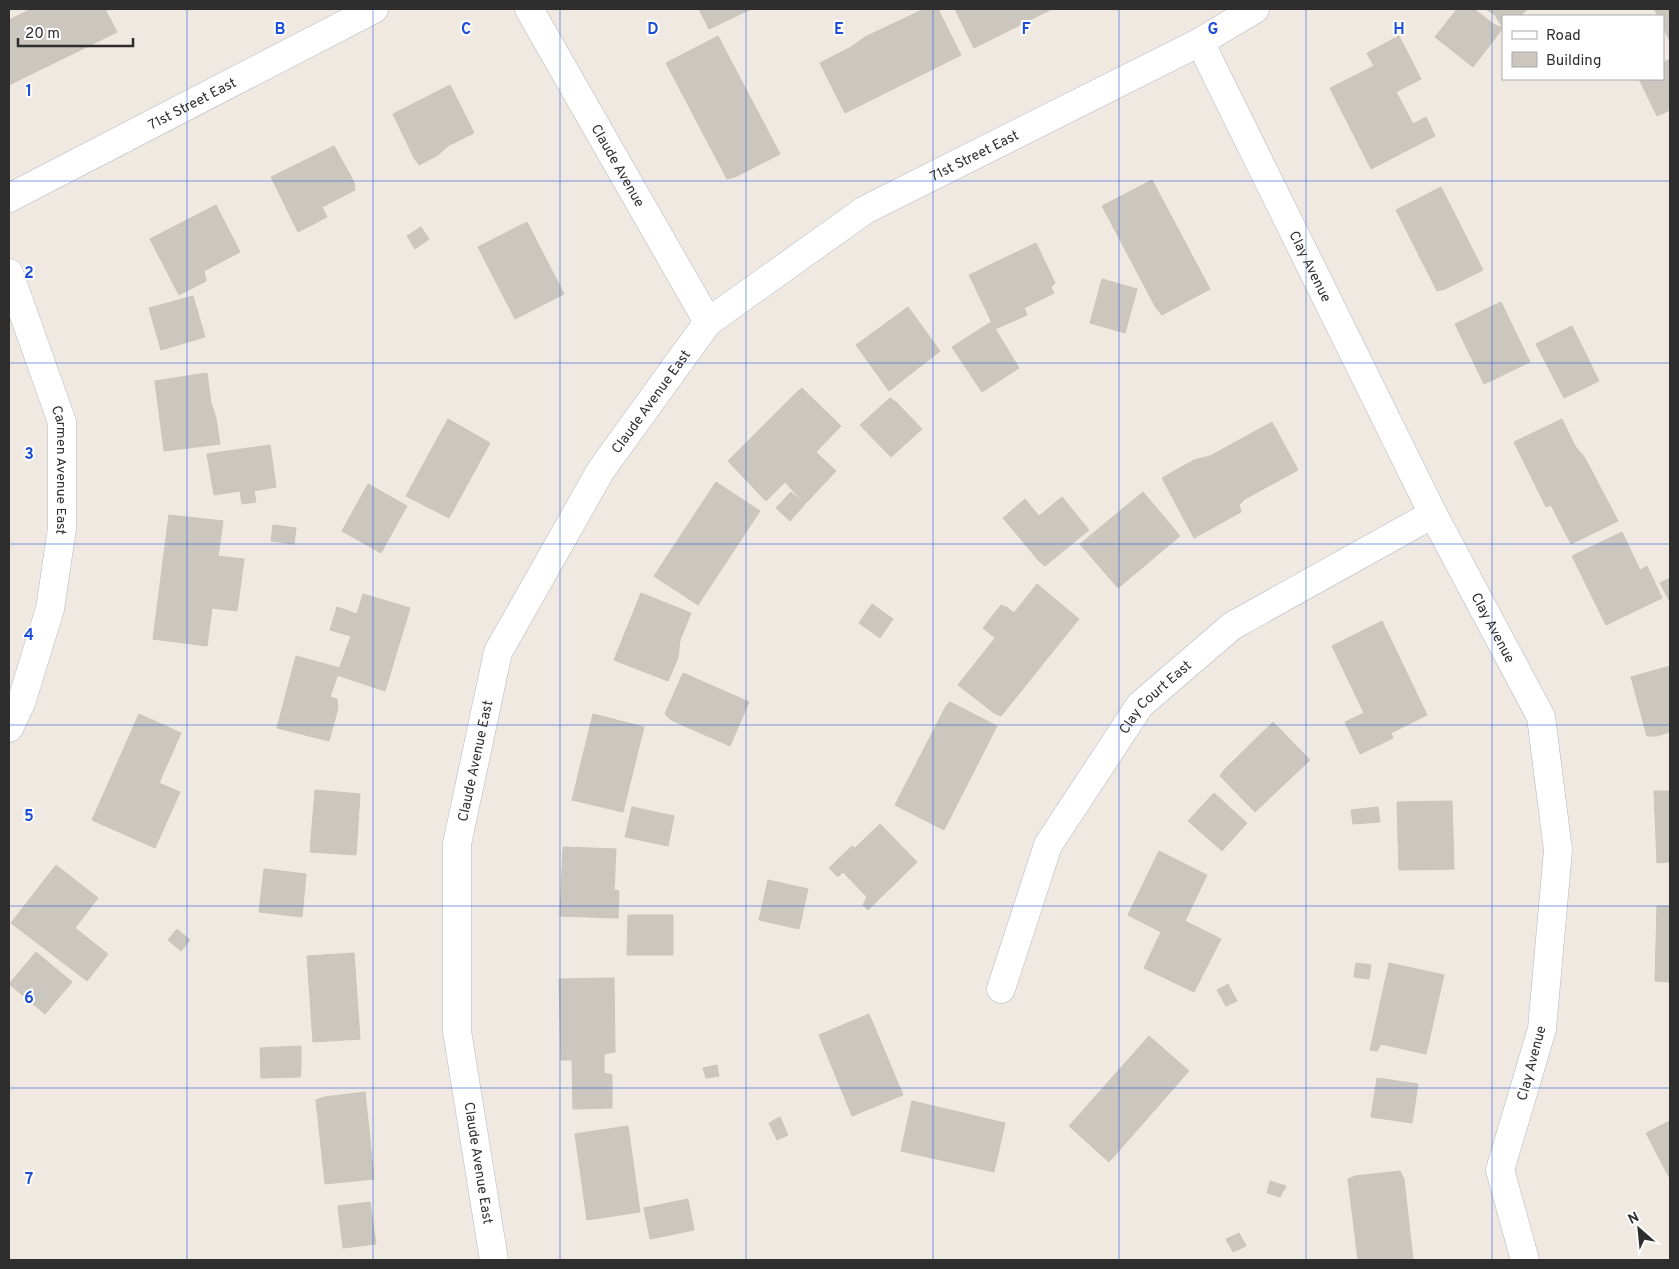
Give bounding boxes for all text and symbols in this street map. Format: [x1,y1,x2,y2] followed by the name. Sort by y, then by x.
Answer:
[18,15,132,47] scale bar
[1502,15,1664,80] legend
[274,20,286,40] text: B
[461,20,471,40] text: C
[647,20,659,40] text: D
[834,20,844,40] text: E
[1021,20,1031,40] text: F
[1208,20,1218,40] text: G
[1393,20,1405,40] text: H
[25,25,60,44] text: 20 m
[1546,27,1581,46] text: Road
[1546,52,1601,71] text: Building
[146,75,240,134] street label: 71st Street East
[26,82,32,102] text: 1
[587,121,648,211] street label: Claude Avenue
[928,127,1022,186] street label: 71st Street East
[1285,229,1334,305] street label: Clay Avenue
[24,264,34,284] text: 2
[609,347,695,457] street label: Claude Avenue East
[47,404,69,536] street label: Carmen Avenue East
[24,445,34,465] text: 3
[1466,590,1518,666] street label: Clay Avenue
[24,626,34,646] text: 4
[1116,658,1196,738] street label: Clay Court East
[455,699,497,823] street label: Claude Avenue East
[24,807,34,827] text: 5
[24,989,34,1009] text: 6
[1514,1024,1551,1103] street label: Clay Avenue
[459,1101,496,1226] street label: Claude Avenue East
[25,1170,33,1190] text: 7
[1614,1204,1664,1254] north arrow
[1625,1209,1642,1229] text: N

